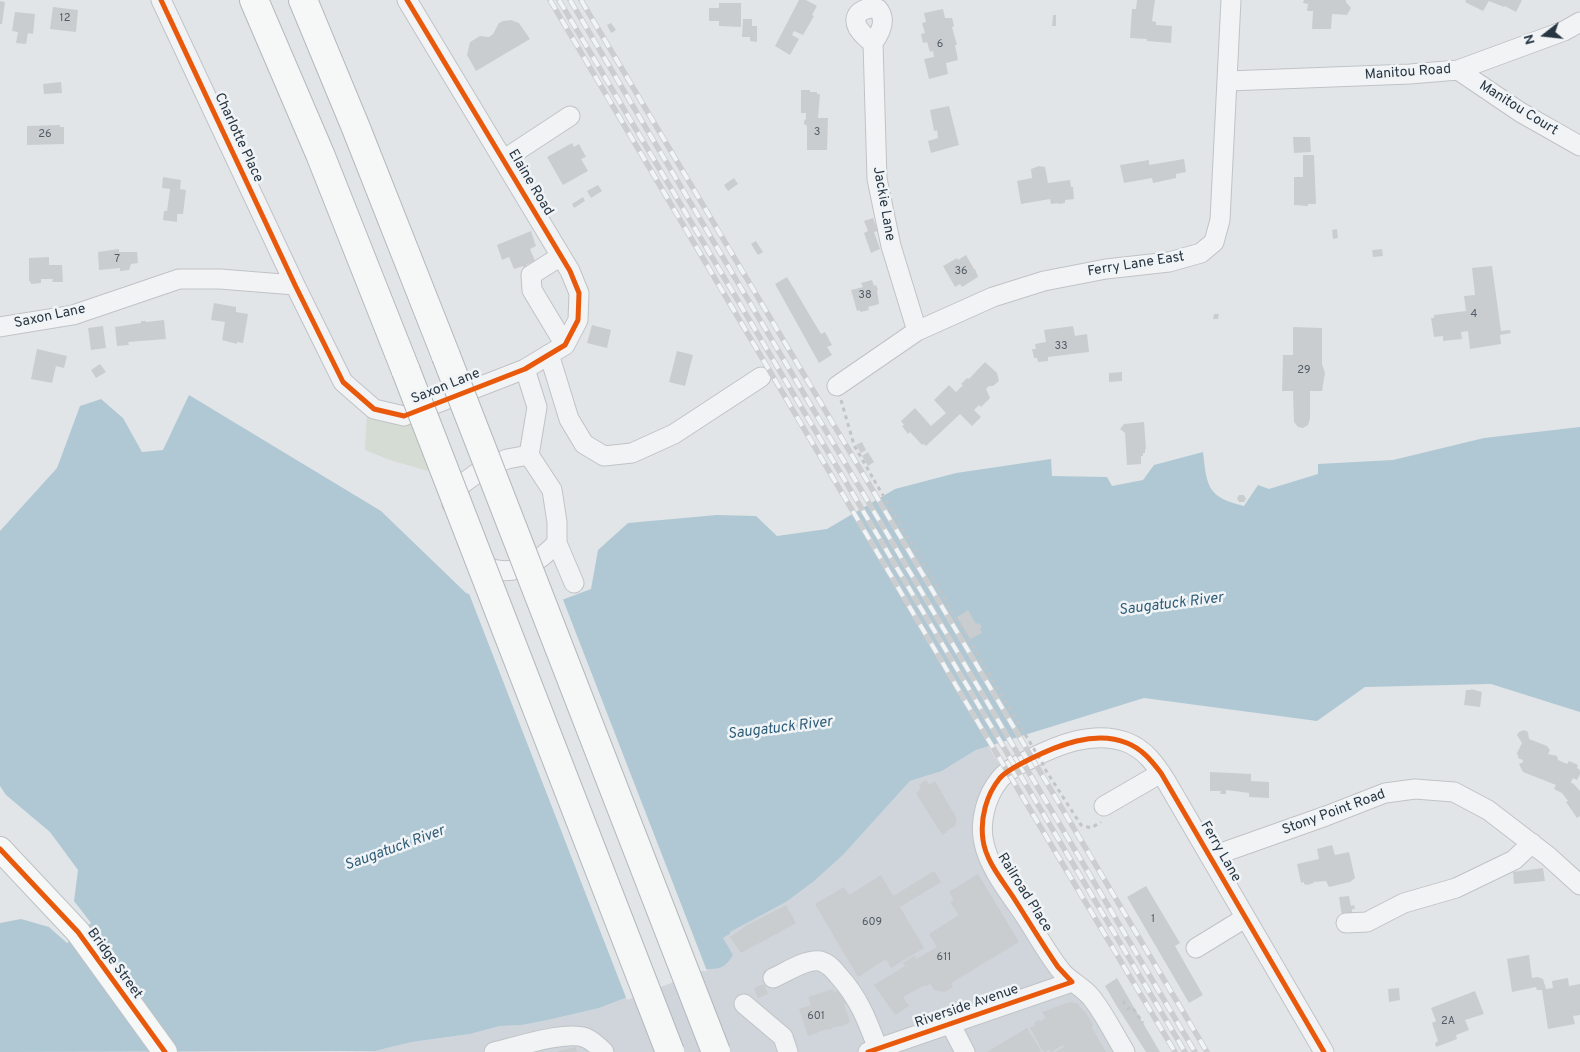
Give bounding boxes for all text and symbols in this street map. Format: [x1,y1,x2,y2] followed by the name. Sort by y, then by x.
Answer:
[1520,10,1570,60] north arrow
[60,12,70,26] house number: 12
[1521,32,1540,46] text: N
[937,38,943,52] house number: 6
[1364,62,1452,84] street label: Manitou Road
[1475,78,1561,140] street label: Manitou Court
[210,90,266,186] street label: Charlotte Place
[814,126,820,140] house number: 3
[38,128,52,142] house number: 26
[504,147,556,219] street label: Elaine Road
[868,166,898,242] street label: Jackie Lane
[1086,249,1186,281] street label: Ferry Lane East
[114,253,120,267] house number: 7
[954,265,968,279] house number: 36
[858,289,872,303] house number: 38
[13,301,87,333] street label: Saxon Lane
[1471,308,1477,322] house number: 4
[1054,340,1068,354] house number: 33
[1297,364,1311,378] house number: 29
[409,366,483,408] street label: Saxon Lane
[1118,590,1224,620] water label: Saugatuck River
[727,714,833,744] water label: Saugatuck River
[1280,787,1388,839] street label: Stony Point Road
[1196,819,1244,885] street label: Ferry Lane
[342,823,448,875] water label: Saugatuck River
[993,850,1055,936] street label: Railroad Place
[1151,913,1155,927] house number: 1
[862,916,882,930] house number: 609
[83,925,145,1003] street label: Bridge Street
[937,951,951,965] house number: 611
[913,981,1021,1033] street label: Riverside Avenue
[807,1010,825,1024] house number: 601
[1441,1015,1455,1029] house number: 2A

